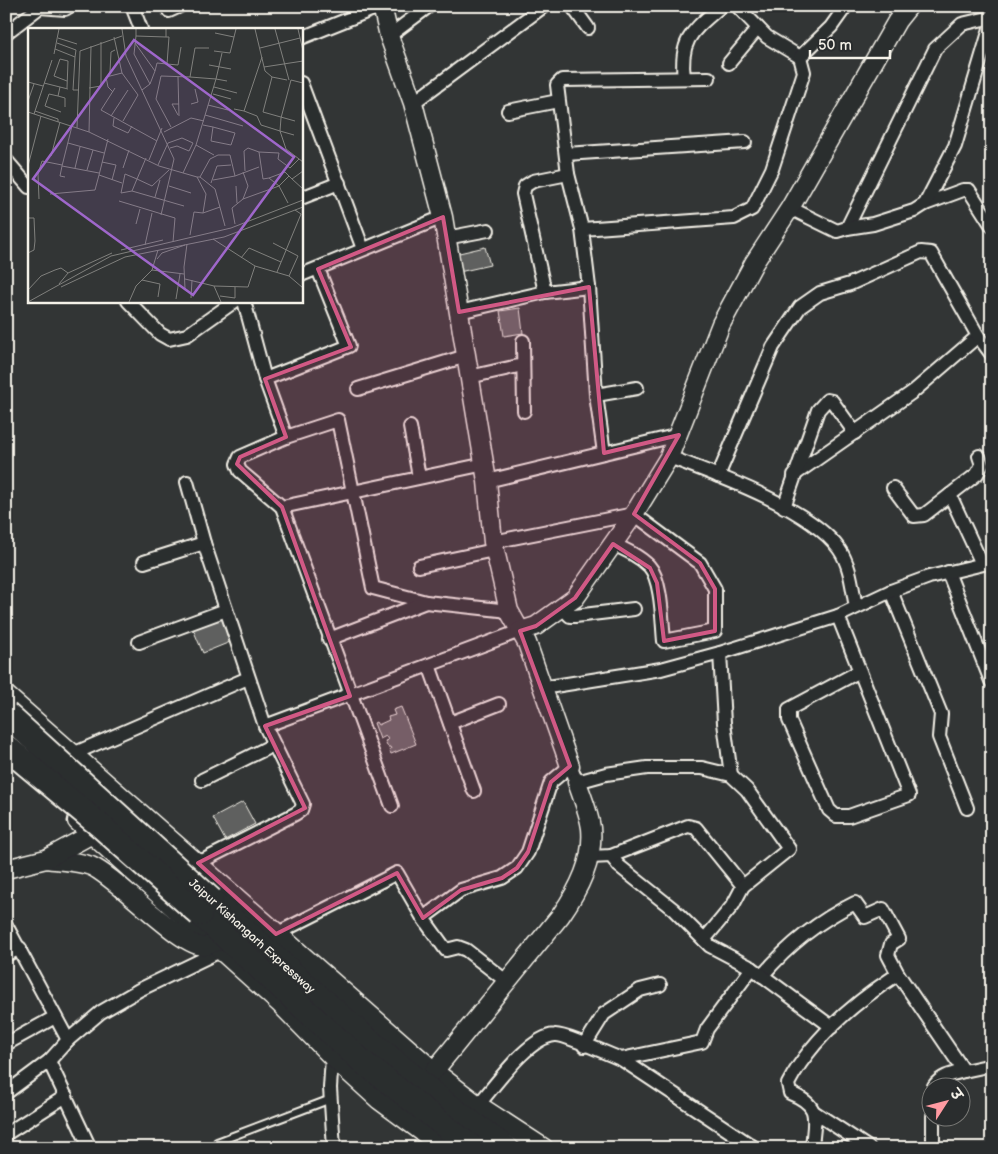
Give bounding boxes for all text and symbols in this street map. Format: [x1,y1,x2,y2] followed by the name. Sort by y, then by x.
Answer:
[28,28,302,302] inset map
[810,28,890,60] scale bar
[818,36,852,55] text: 50 m
[185,876,318,998] street label: Jaipur Kishangarh Expressway
[920,1076,970,1126] north arrow
[945,1084,967,1105] text: उ

